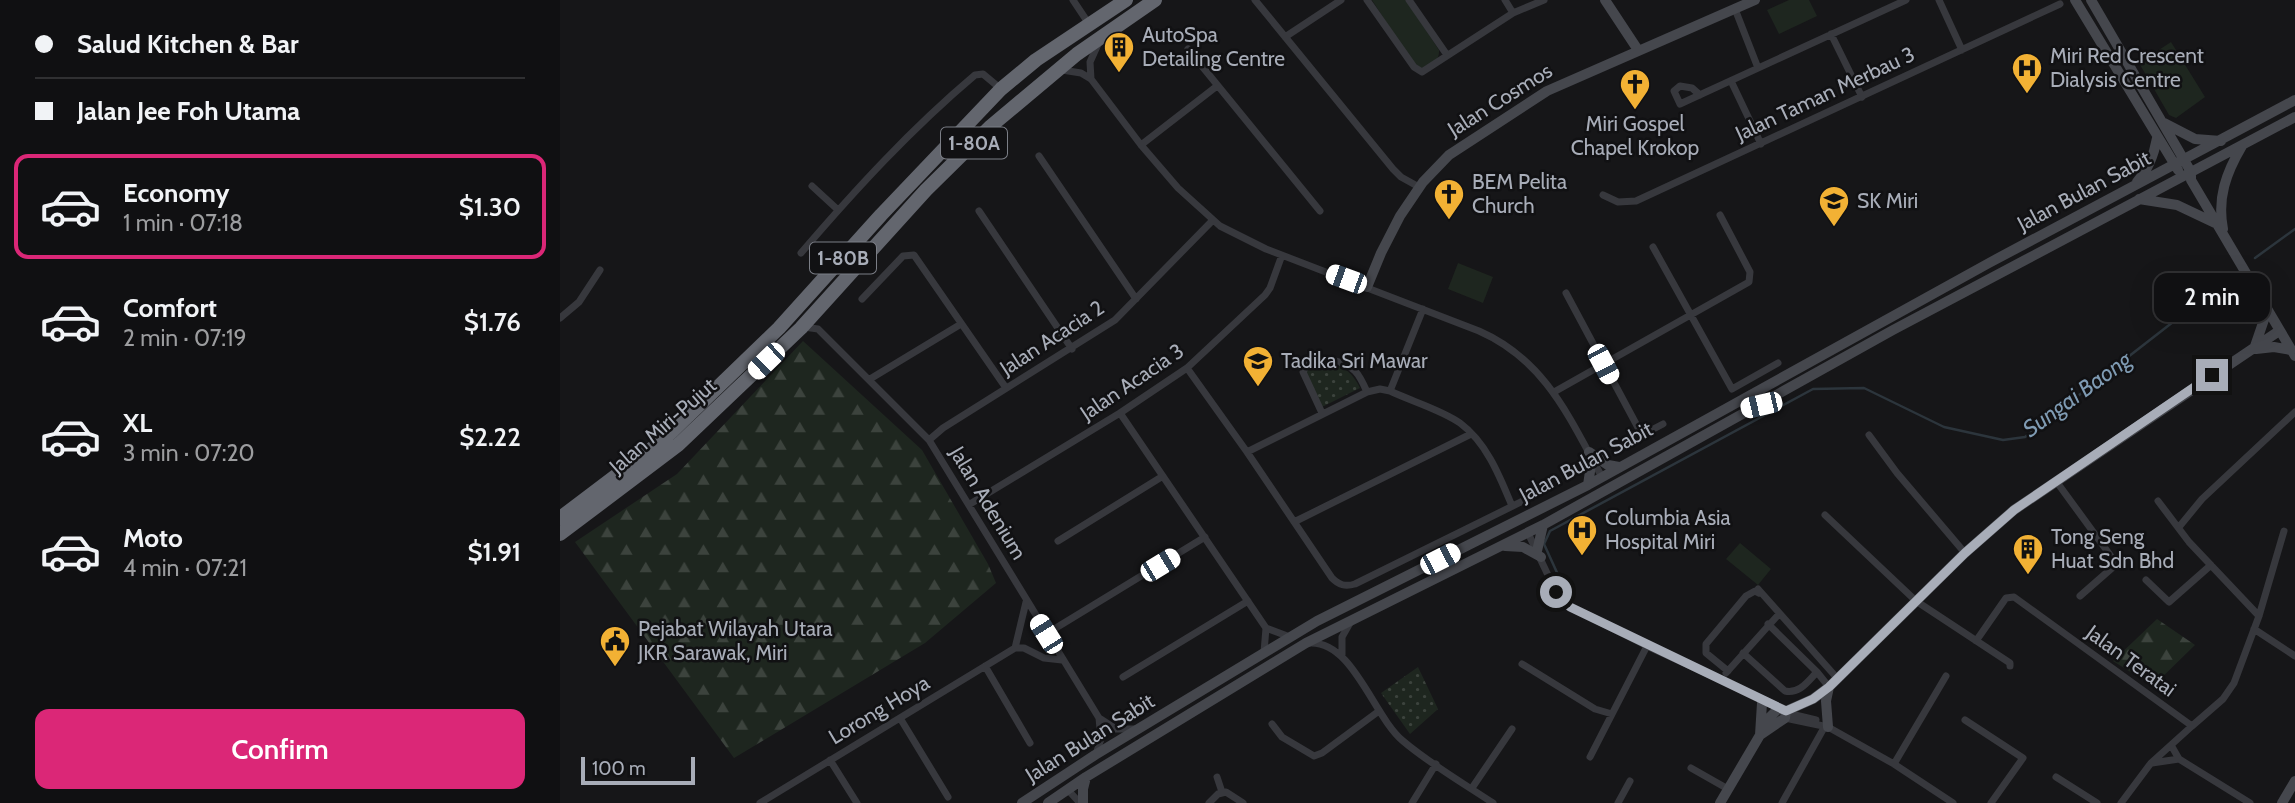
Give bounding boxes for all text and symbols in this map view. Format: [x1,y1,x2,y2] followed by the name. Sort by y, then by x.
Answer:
[1142,22,1285,71] place label: AutoSpa Detailing Centre
[77,28,299,60] text: Salud Kitchen & Bar
[1102,30,1136,74] building icon: AutoSpa Detailing Centre
[1730,41,1918,146] street label: Jalan Taman Merbau 3
[2050,43,2204,92] place label: Miri Red Crescent Dialysis Centre
[2010,51,2044,95] hospital icon: Miri Red Crescent Dialysis Centre
[1442,57,1557,142] street label: Jalan Cosmos
[1618,67,1652,111] church icon: Miri Gospel Chapel Krokop
[77,95,300,127] text: Jalan Jee Foh Utama
[1571,111,1699,160] place label: Miri Gospel Chapel Krokop
[941,127,1007,158] road number: 1-80A
[2012,145,2155,237] street label: Jalan Bulan Sabit
[1472,169,1567,218] place label: BEM Pelita Church
[39,175,102,238] icon: car
[123,177,229,209] text: Economy
[1432,177,1466,221] church icon: BEM Pelita Church
[1817,184,1851,228] school or university icon: SK Miri
[1857,188,1918,213] place label: SK Miri
[459,191,521,223] text: $1.30
[123,209,243,237] text: 1 min · 07:18
[810,242,876,274] road number: 1-80B
[1323,262,1370,296] car
[2154,274,2270,322] callout: 2 min
[2184,283,2240,311] text: 2 min
[39,290,102,353] icon: car
[123,292,217,324] text: Comfort
[994,295,1108,381] street label: Jalan Acacia 2
[464,306,521,338] text: $1.76
[123,324,247,352] text: 2 min · 07:19
[1074,338,1188,426] street label: Jalan Acacia 3
[744,339,789,383] car
[1584,341,1623,387] car
[1241,344,1275,388] school or university icon: Tadika Sri Mawar
[2017,344,2138,443] water label: Sungai Baong
[1281,348,1428,373] place label: Tadika Sri Mawar
[2196,359,2228,391] route end
[603,372,722,480] street label: Jalan Miri-Pujut
[1739,390,1784,420] car
[39,405,102,468] icon: car
[123,407,152,439] text: XL
[1514,416,1657,508] street label: Jalan Bulan Sabit
[459,421,521,453] text: $2.22
[123,439,255,467] text: 3 min · 07:20
[944,441,1032,564] street label: Jalan Adenium
[1605,505,1731,554] place label: Columbia Asia Hospital Miri
[1565,513,1599,557] hospital icon: Columbia Asia Hospital Miri
[39,520,102,583] icon: car
[123,522,183,554] text: Moto
[2051,524,2174,573] place label: Tong Seng Huat Sdn Bhd
[2011,532,2045,576] building icon: Tong Seng Huat Sdn Bhd
[467,536,521,568] text: $1.91
[1417,540,1464,578] car
[1137,545,1184,585] car
[123,554,247,582] text: 4 min · 07:21
[1540,576,1572,608] route start
[1026,611,1067,657] car
[637,616,833,665] place label: Pejabat Wilayah Utara JKR Sarawak, Miri
[2081,619,2181,702] street label: Jalan Teratai
[598,624,632,668] public building icon: Pejabat Wilayah Utara JKR Sarawak, Miri
[824,670,934,749] street label: Lorong Hoya
[1020,688,1159,788] street label: Jalan Bulan Sabit
[35,709,525,789] button: Confirm
[581,754,695,786] scale bar
[592,757,646,780] text: 100 m

